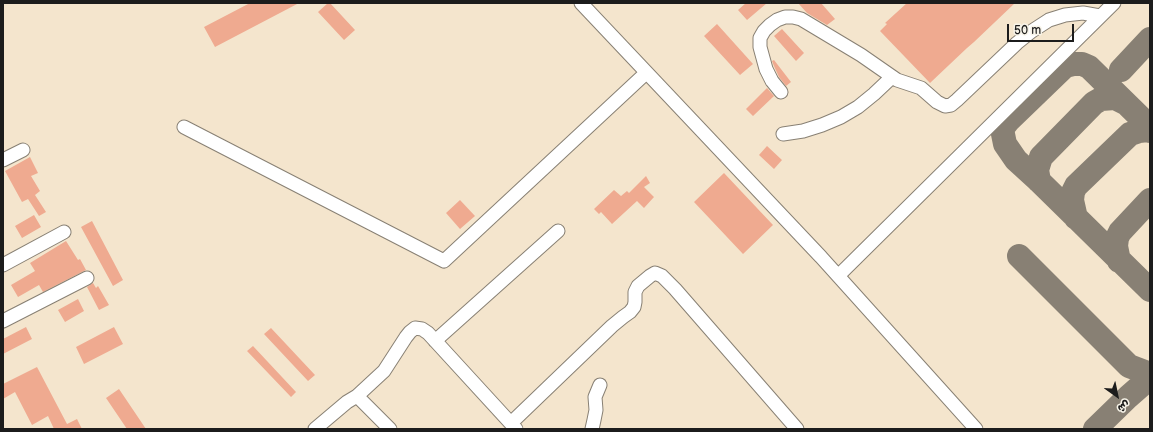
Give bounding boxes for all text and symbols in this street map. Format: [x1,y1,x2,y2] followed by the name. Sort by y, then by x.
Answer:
[1009,16,1076,42] scale bar
[1014,23,1041,38] text: 50 m
[1097,376,1137,416] north arrow
[1115,398,1132,415] text: ش

